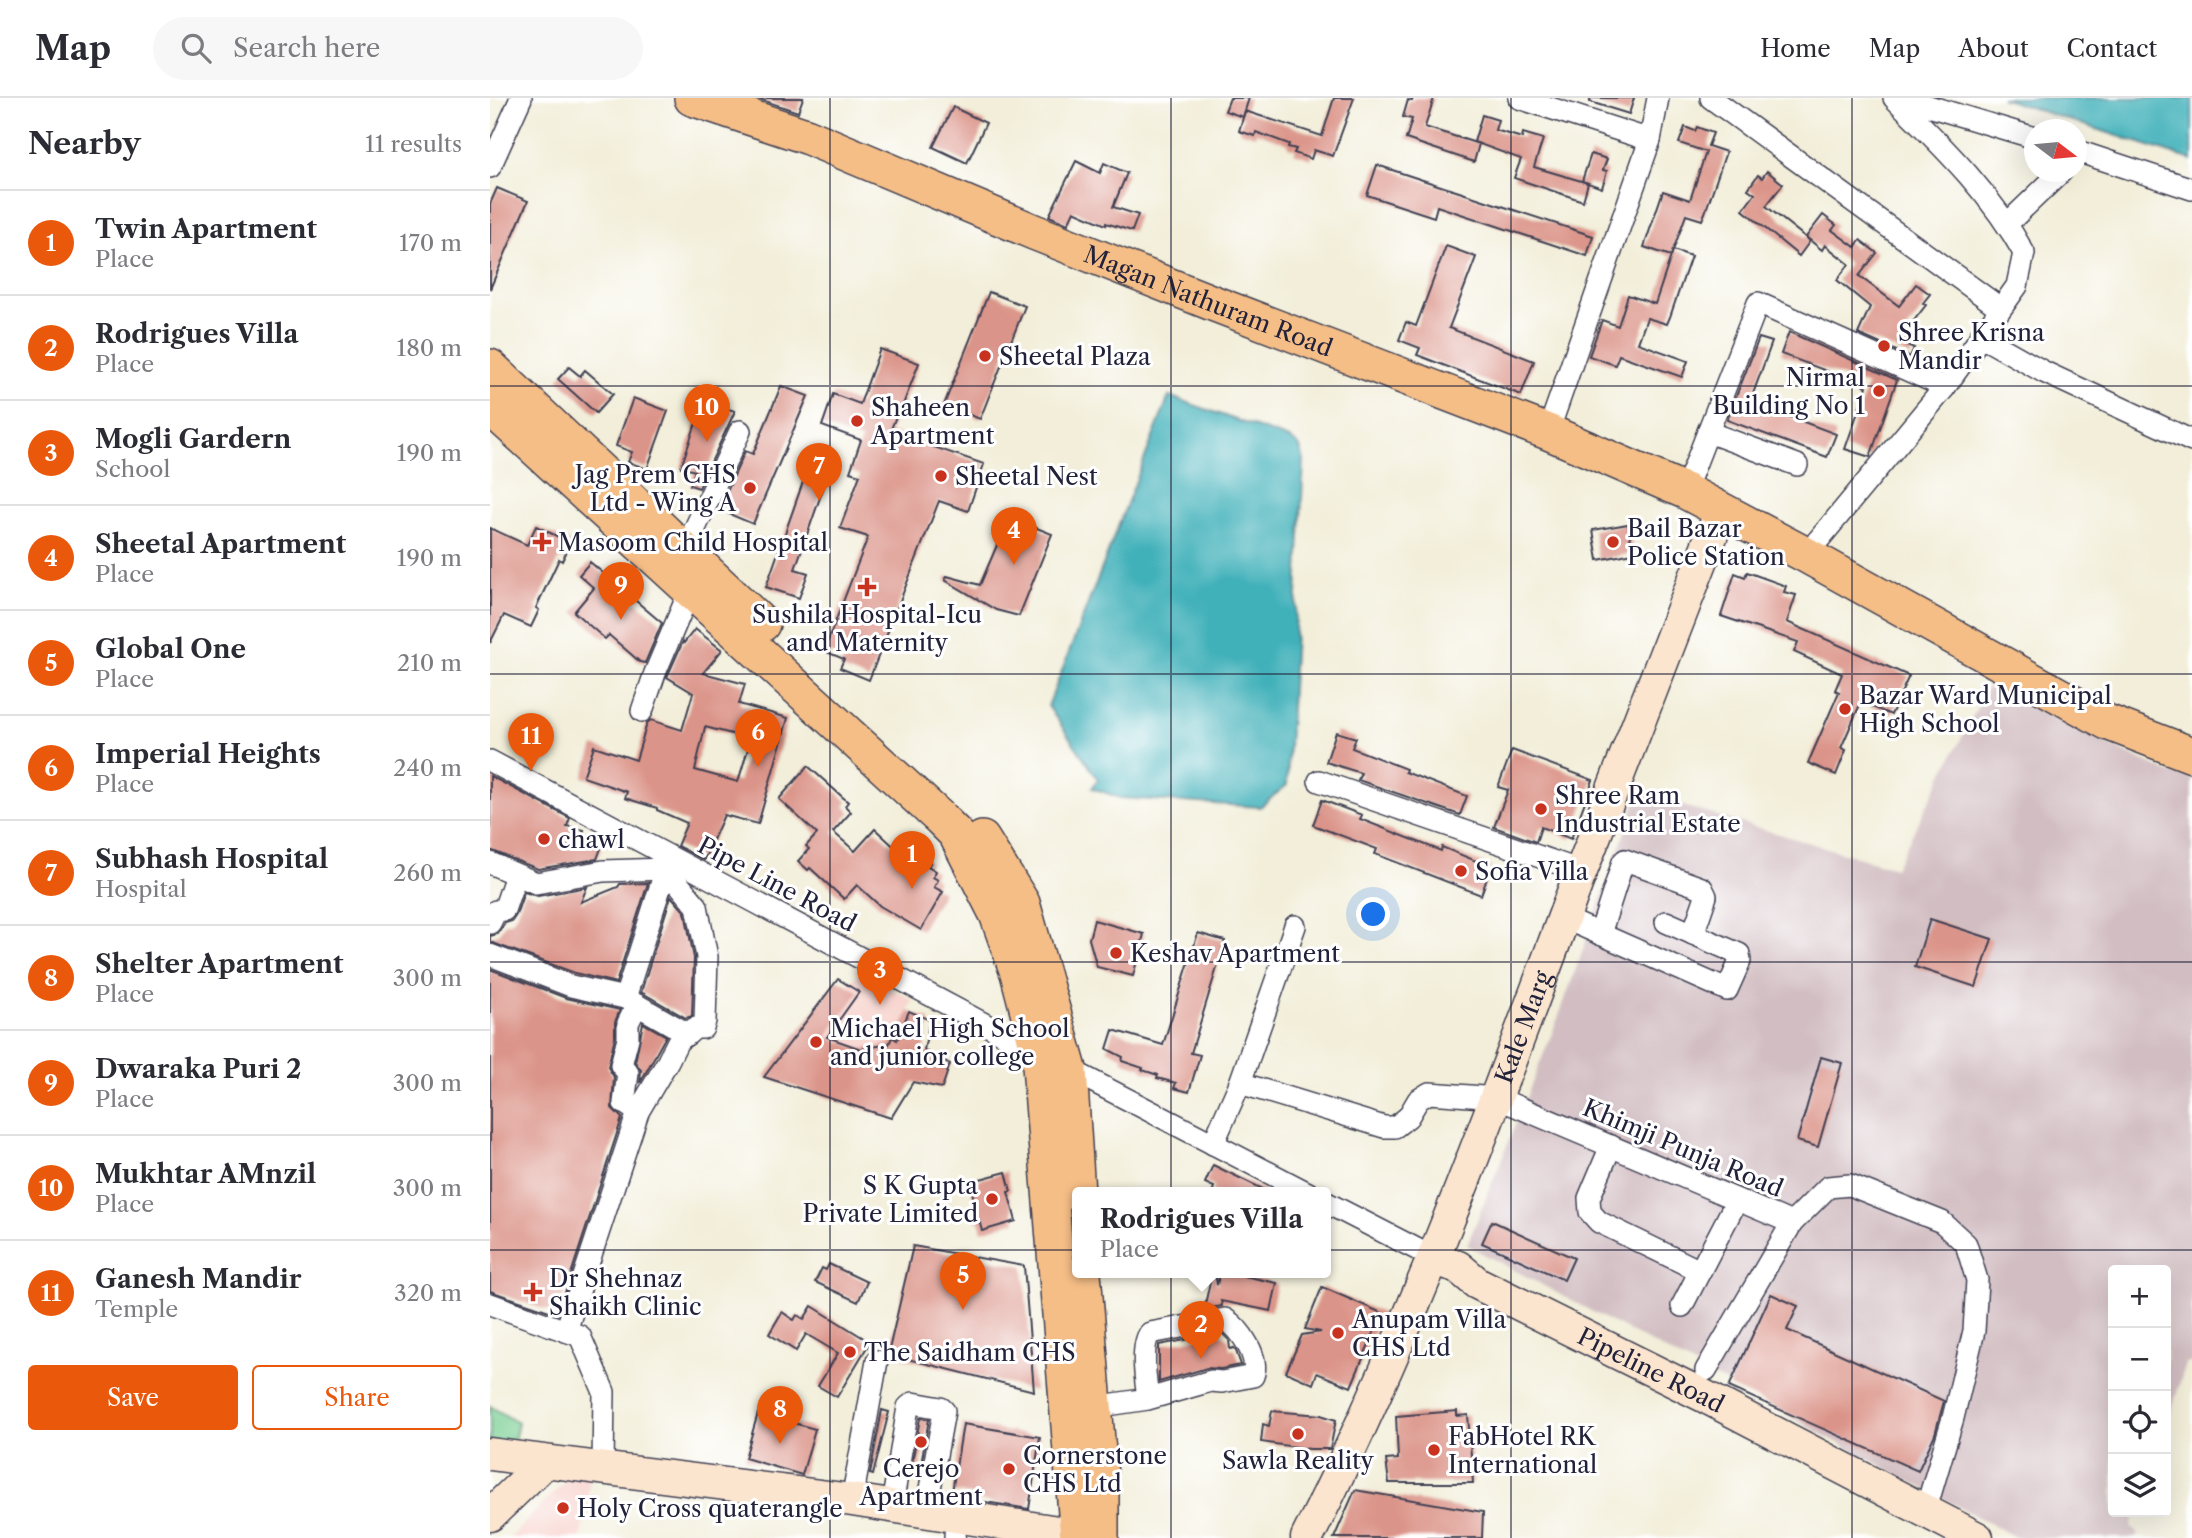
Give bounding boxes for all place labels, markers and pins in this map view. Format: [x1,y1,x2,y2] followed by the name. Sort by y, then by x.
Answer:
[1898,318,2045,375] place label: Shree Krisna Mandir
[1876,338,1892,354] marker: Shree Krisna Mandir
[999,342,1151,371] place label: Sheetal Plaza
[977,348,993,364] marker: Sheetal Plaza
[1713,363,1865,420] place label: Nirmal Building No 1
[1871,383,1887,399] marker: Nirmal Building No 1
[684,384,730,442] pin: 10
[870,393,995,450] place label: Shaheen Apartment
[849,413,865,429] marker: Shaheen Apartment
[796,443,842,501] pin: 7
[571,460,737,517] place label: Jag Prem CHS Ltd - Wing A
[955,462,1098,491] place label: Sheetal Nest
[933,468,949,484] marker: Sheetal Nest
[742,480,758,496] marker: Jag Prem CHS Ltd - Wing A
[991,507,1037,565] pin: 4
[1627,514,1785,571] place label: Bail Bazar Police Station
[558,528,828,557] place label: Masoom Child Hospital
[532,532,552,552] marker: Masoom Child Hospital
[1605,534,1621,550] marker: Bail Bazar Police Station
[598,562,644,620] pin: 9
[857,577,877,597] marker: Sushila Hospital-Icu and Maternity
[752,600,982,657] place label: Sushila Hospital-Icu and Maternity
[1859,681,2112,738] place label: Bazar Ward Municipal High School
[1837,701,1853,717] marker: Bazar Ward Municipal High School
[735,709,781,767] pin: 6
[508,713,554,771] pin: 11
[1555,781,1741,838] place label: Shree Ram Industrial Estate
[1533,801,1549,817] marker: Shree Ram Industrial Estate
[558,825,625,854] place label: chawl
[536,831,552,847] marker: chawl
[889,831,935,889] pin: 1
[1475,857,1589,886] place label: Sofia Villa
[1453,863,1469,879] marker: Sofia Villa
[1130,939,1340,968] place label: Keshav Apartment
[1108,945,1124,961] marker: Keshav Apartment
[857,947,903,1005] pin: 3
[830,1014,1069,1071] place label: Michael High School and junior college
[808,1034,824,1050] marker: Michael High School and junior college
[802,1171,978,1228] place label: S K Gupta Private Limited
[984,1191,1000,1207] marker: S K Gupta Private Limited
[940,1252,986,1310] pin: 5
[549,1264,702,1321] place label: Dr Shehnaz Shaikh Clinic
[523,1282,543,1302] marker: Dr Shehnaz Shaikh Clinic
[1178,1301,1224,1359] pin: 2
[1351,1305,1507,1362] place label: Anupam Villa CHS Ltd
[1330,1325,1346,1341] marker: Anupam Villa CHS Ltd
[864,1338,1076,1367] place label: The Saidham CHS
[842,1344,858,1360] marker: The Saidham CHS
[757,1386,803,1444] pin: 8
[1448,1422,1597,1479] place label: FabHotel RK International
[1290,1426,1306,1442] marker: Sawla Reality
[913,1434,929,1450] marker: Cerejo Apartment
[1023,1441,1167,1498] place label: Cornerstone CHS Ltd
[1426,1442,1442,1458] marker: FabHotel RK International
[1222,1446,1375,1475] place label: Sawla Reality
[858,1454,983,1511] place label: Cerejo Apartment
[1001,1461,1017,1477] marker: Cornerstone CHS Ltd
[577,1494,843,1523] place label: Holy Cross quaterangle
[555,1500,571,1516] marker: Holy Cross quaterangle

